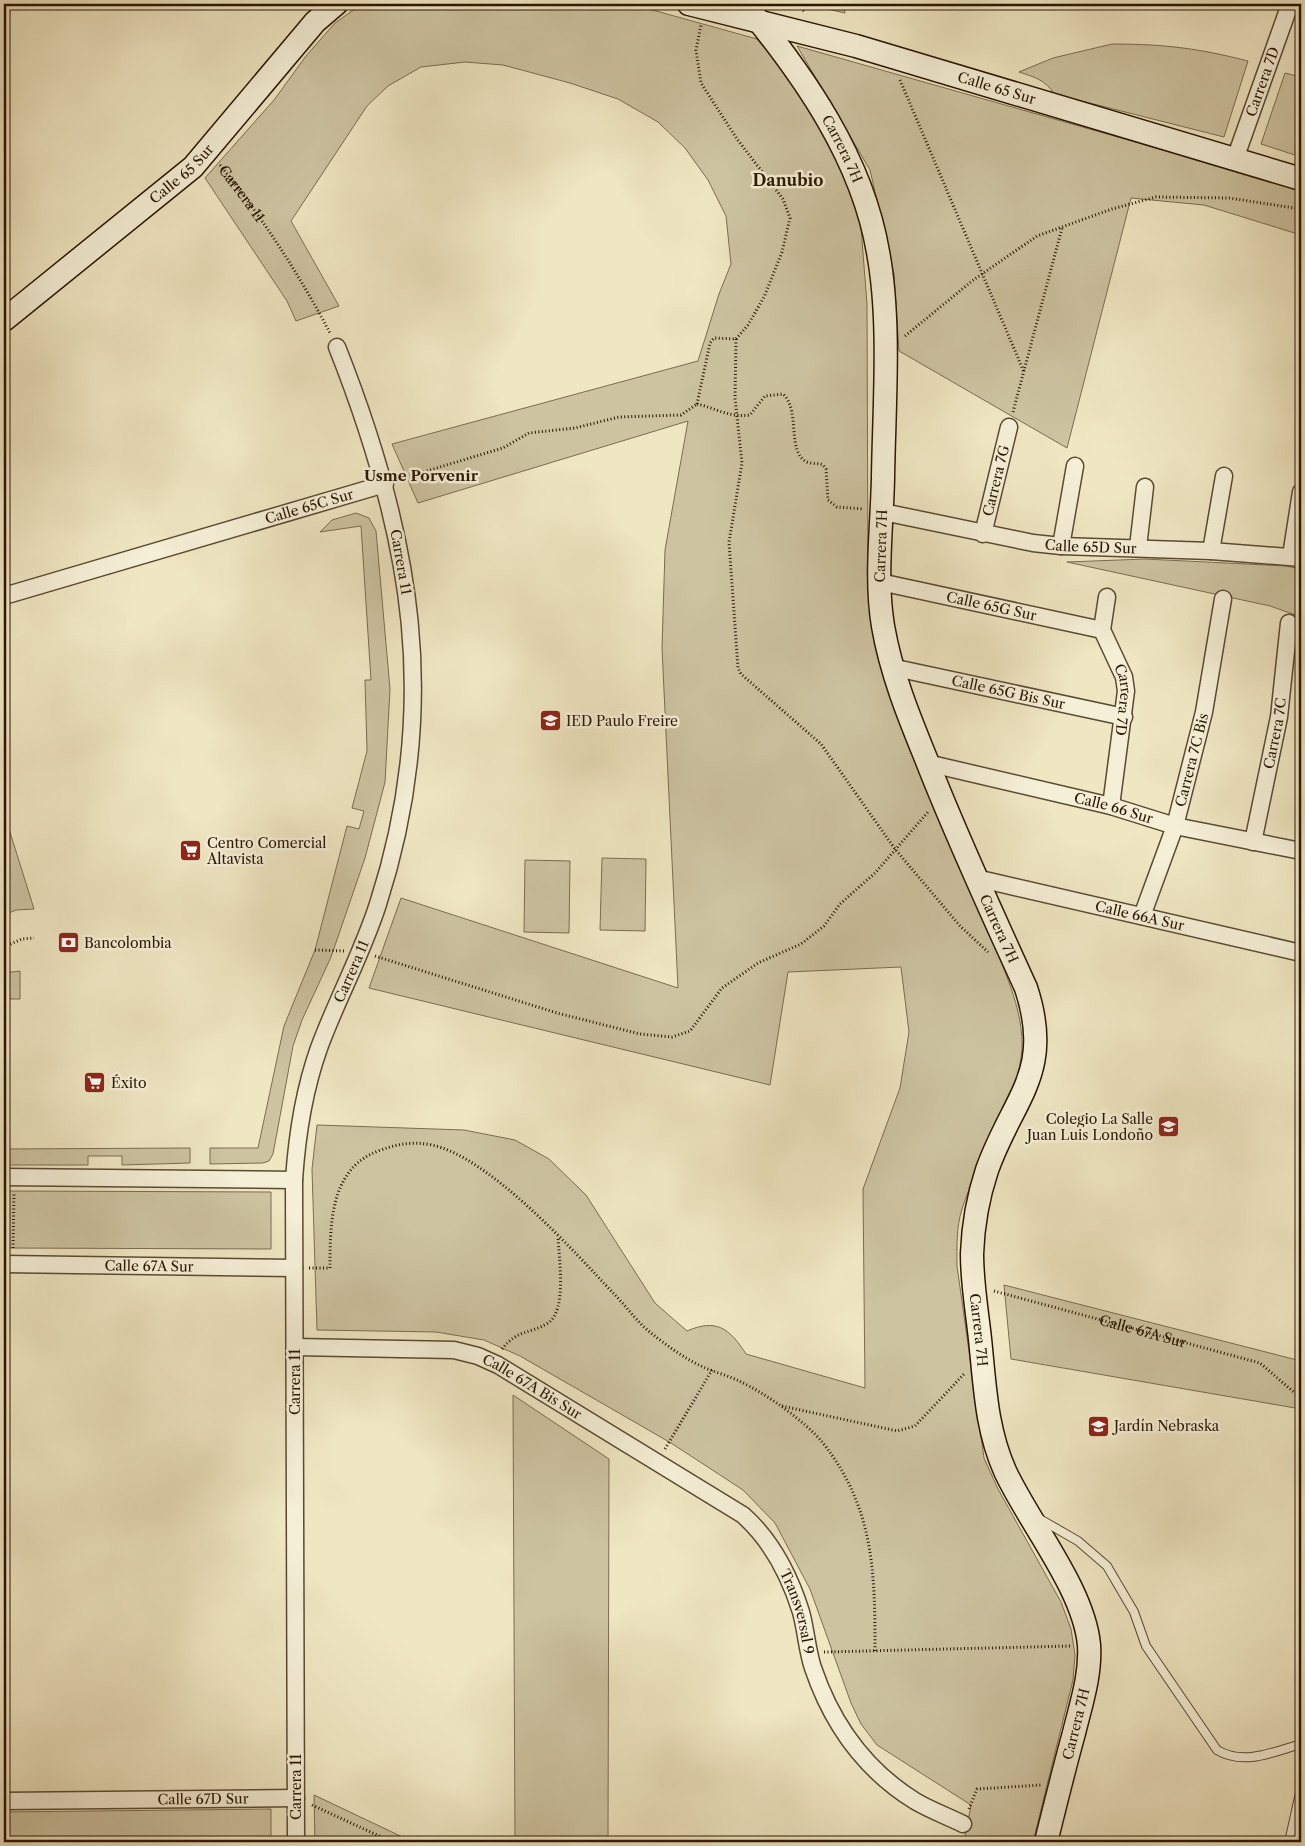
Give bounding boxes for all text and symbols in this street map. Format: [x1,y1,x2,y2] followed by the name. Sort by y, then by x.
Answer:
[1242,44,1283,119] street label: Carrera 7D
[955,68,1038,108] street label: Calle 65 Sur
[818,112,866,185] street label: Carrera 7H
[146,140,217,208] street label: Calle 65 Sur
[215,162,269,226] street label: Carrera 11
[753,170,823,190] district label: Danubio
[979,443,1013,518] street label: Carrera 7G
[364,466,479,485] district label: Usme Porvenir
[263,485,356,528] street label: Calle 65C Sur
[871,509,891,583] street label: Carrera 7H
[386,528,416,596] street label: Carrera 11
[1044,535,1137,558] street label: Calle 65D Sur
[945,588,1038,625] street label: Calle 65G Sur
[1110,661,1135,737] street label: Carrera 7D
[950,671,1067,713] street label: Calle 65G Bis Sur
[1259,697,1290,770] street label: Carrera 7C
[538,709,562,733] school or university icon: IED Paulo Freire
[1171,711,1212,809] street label: Carrera 7C Bis
[566,712,678,730] place label: IED Paulo Freire
[1072,789,1155,828] street label: Calle 66 Sur
[206,834,327,868] place label: Centro Comercial Altavista
[179,839,203,863] supermarket icon: Centro Comercial Altavista
[976,891,1022,966] street label: Carrera 7H
[1093,897,1186,935] street label: Calle 66A Sur
[56,931,80,955] bank icon: Bancolombia
[84,934,172,952] place label: Bancolombia
[330,937,373,1005] street label: Carrera 11
[83,1071,107,1095] supermarket icon: Éxito
[111,1074,147,1092] place label: Éxito
[1025,1110,1153,1144] place label: Colegio La Salle Juan Luis Londoño
[1157,1115,1181,1139] school or university icon: Colegio La Salle Juan Luis Londoño
[104,1256,194,1276] street label: Calle 67A Sur
[966,1292,992,1367] street label: Carrera 7H
[1097,1311,1188,1352] street label: Calle 67A Sur
[286,1349,304,1415] street label: Carrera 11
[480,1350,585,1423] street label: Calle 67A Bis Sur
[1086,1414,1110,1438] school or university icon: Jardín Nebraska
[1112,1417,1220,1435] place label: Jardín Nebraska
[776,1566,818,1656] street label: Transversal 9
[1058,1686,1094,1762] street label: Carrera 7H
[287,1754,305,1820] street label: Carrera 11
[157,1789,249,1808] street label: Calle 67D Sur

